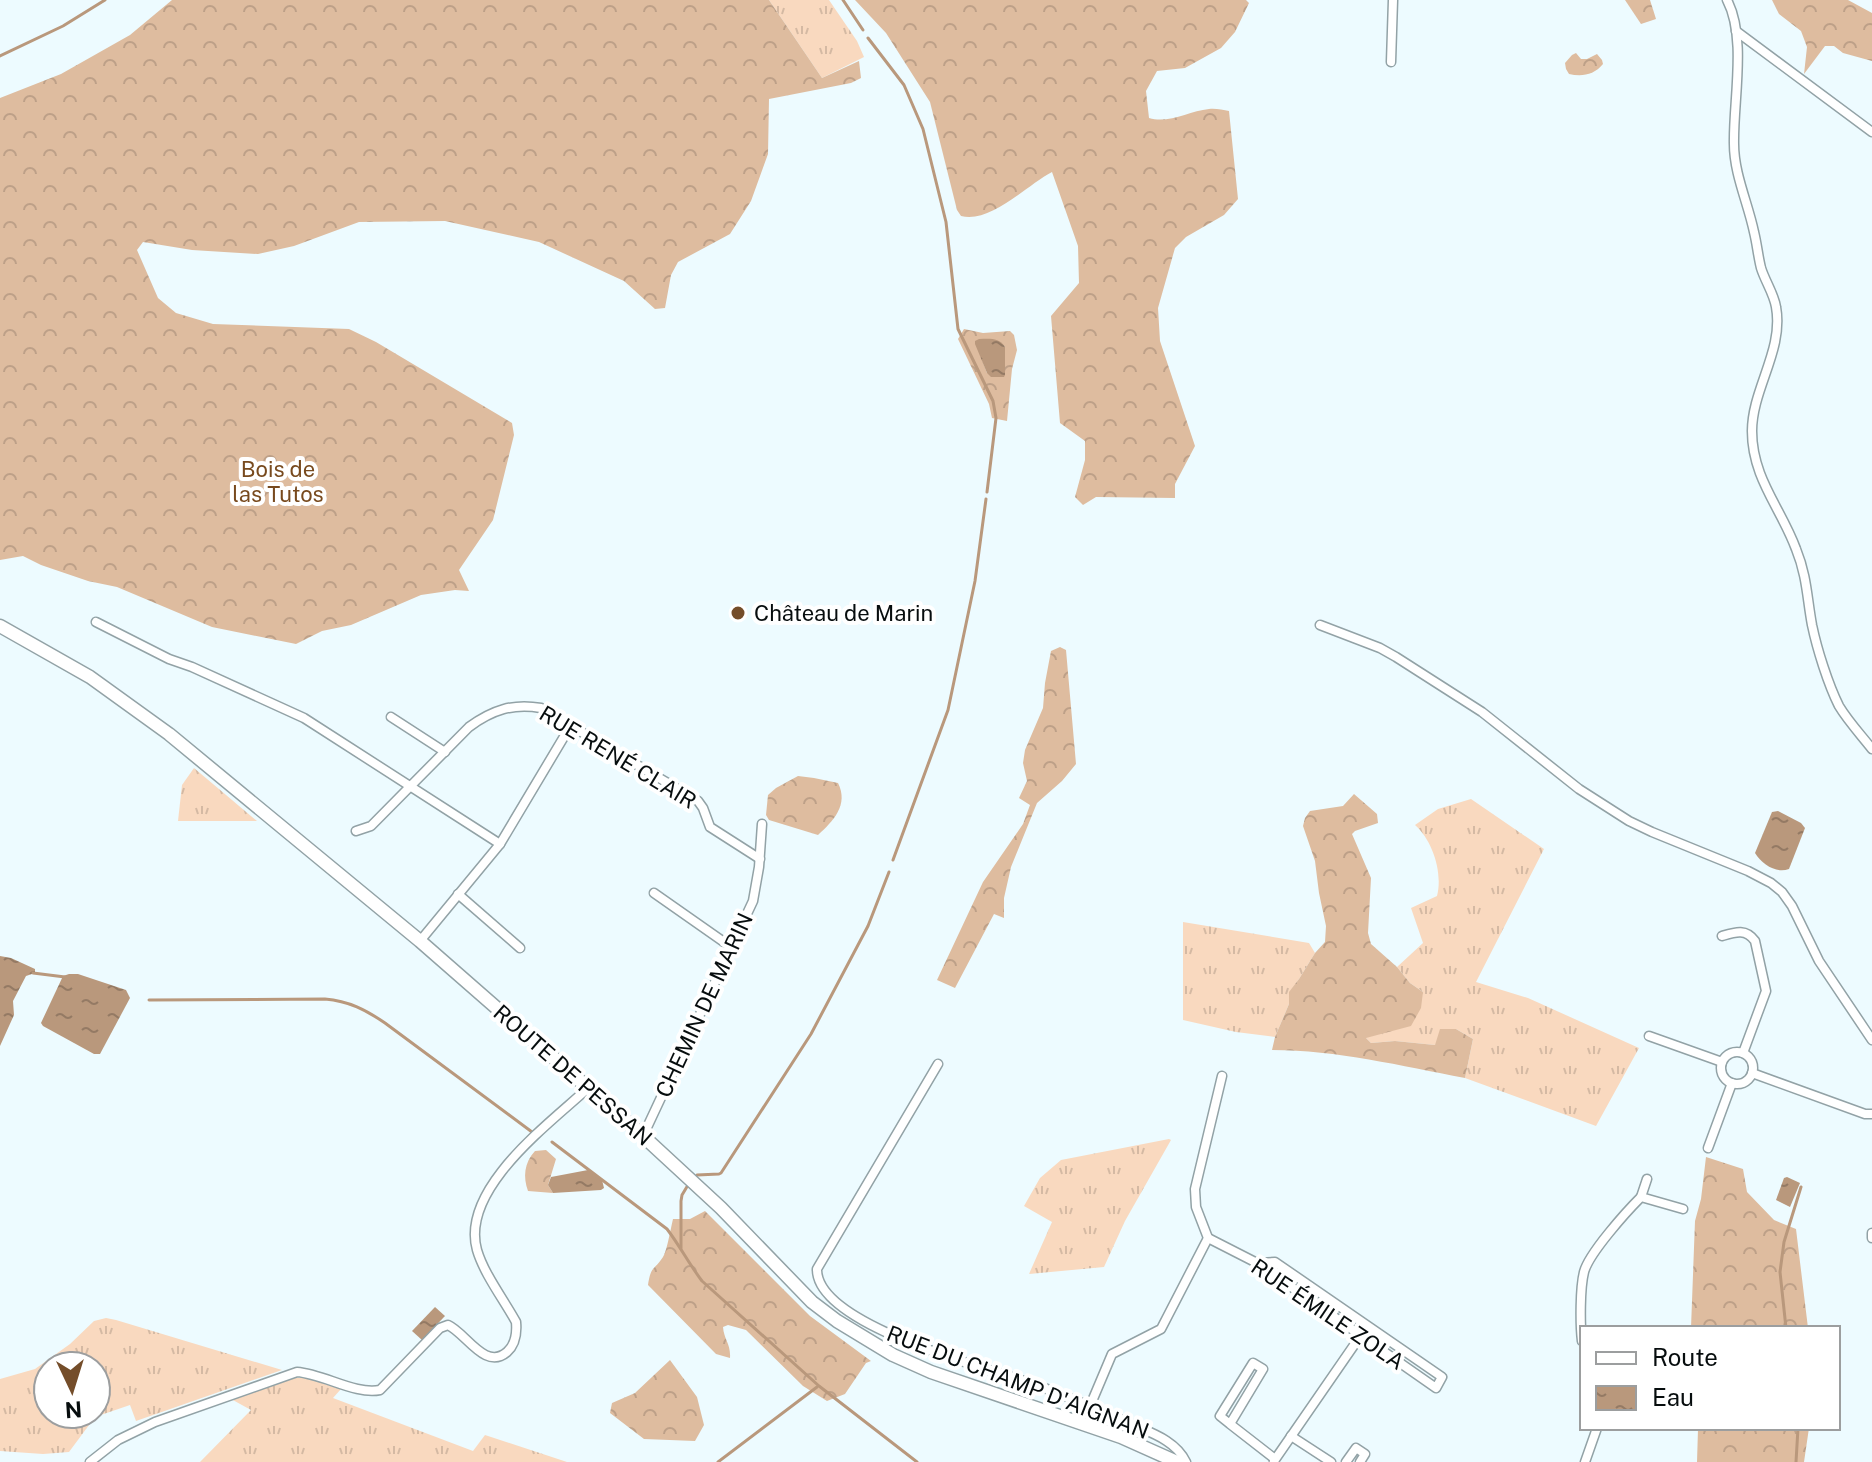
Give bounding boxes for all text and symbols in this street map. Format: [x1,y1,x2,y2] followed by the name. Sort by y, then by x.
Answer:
[232,456,324,507] park label: Bois de las Tutos
[754,600,933,626] place label: Château de Marin
[729,604,747,622] marker: Château de Marin
[535,700,701,814] street label: RUE RENÉ CLAIR
[650,909,758,1101] street label: CHEMIN DE MARIN
[488,999,658,1151] street label: ROUTE DE PESSAN
[1247,1253,1409,1375] street label: RUE ÉMILE ZOLA
[883,1320,1153,1444] street label: RUE DU CHAMP D'AIGNAN
[1580,1326,1840,1430] legend
[1652,1343,1718,1371] text: Route
[32,1350,112,1430] north arrow
[1652,1383,1694,1411] text: Eau
[64,1396,83,1424] text: N

